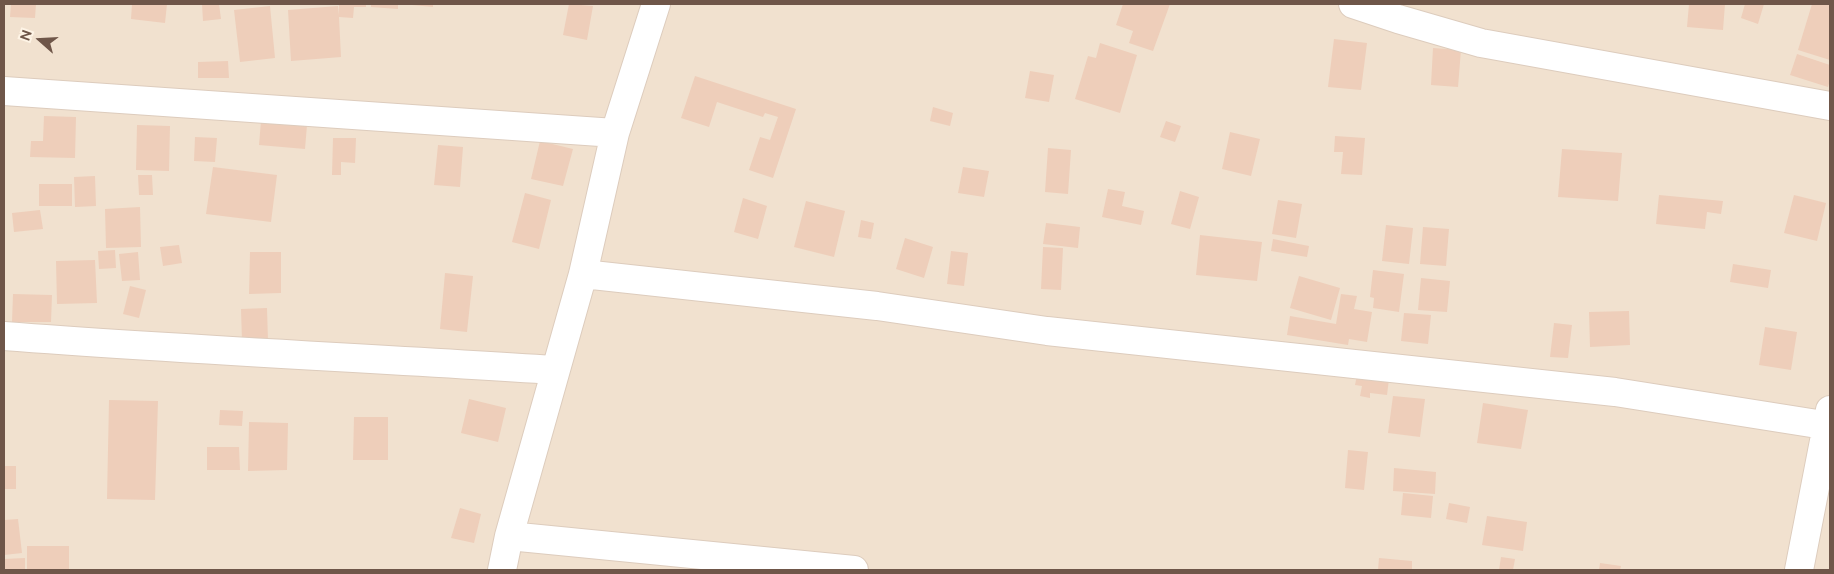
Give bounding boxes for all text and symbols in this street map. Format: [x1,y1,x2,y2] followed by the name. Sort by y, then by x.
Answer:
[15,15,65,65] north arrow
[17,28,35,43] text: N

